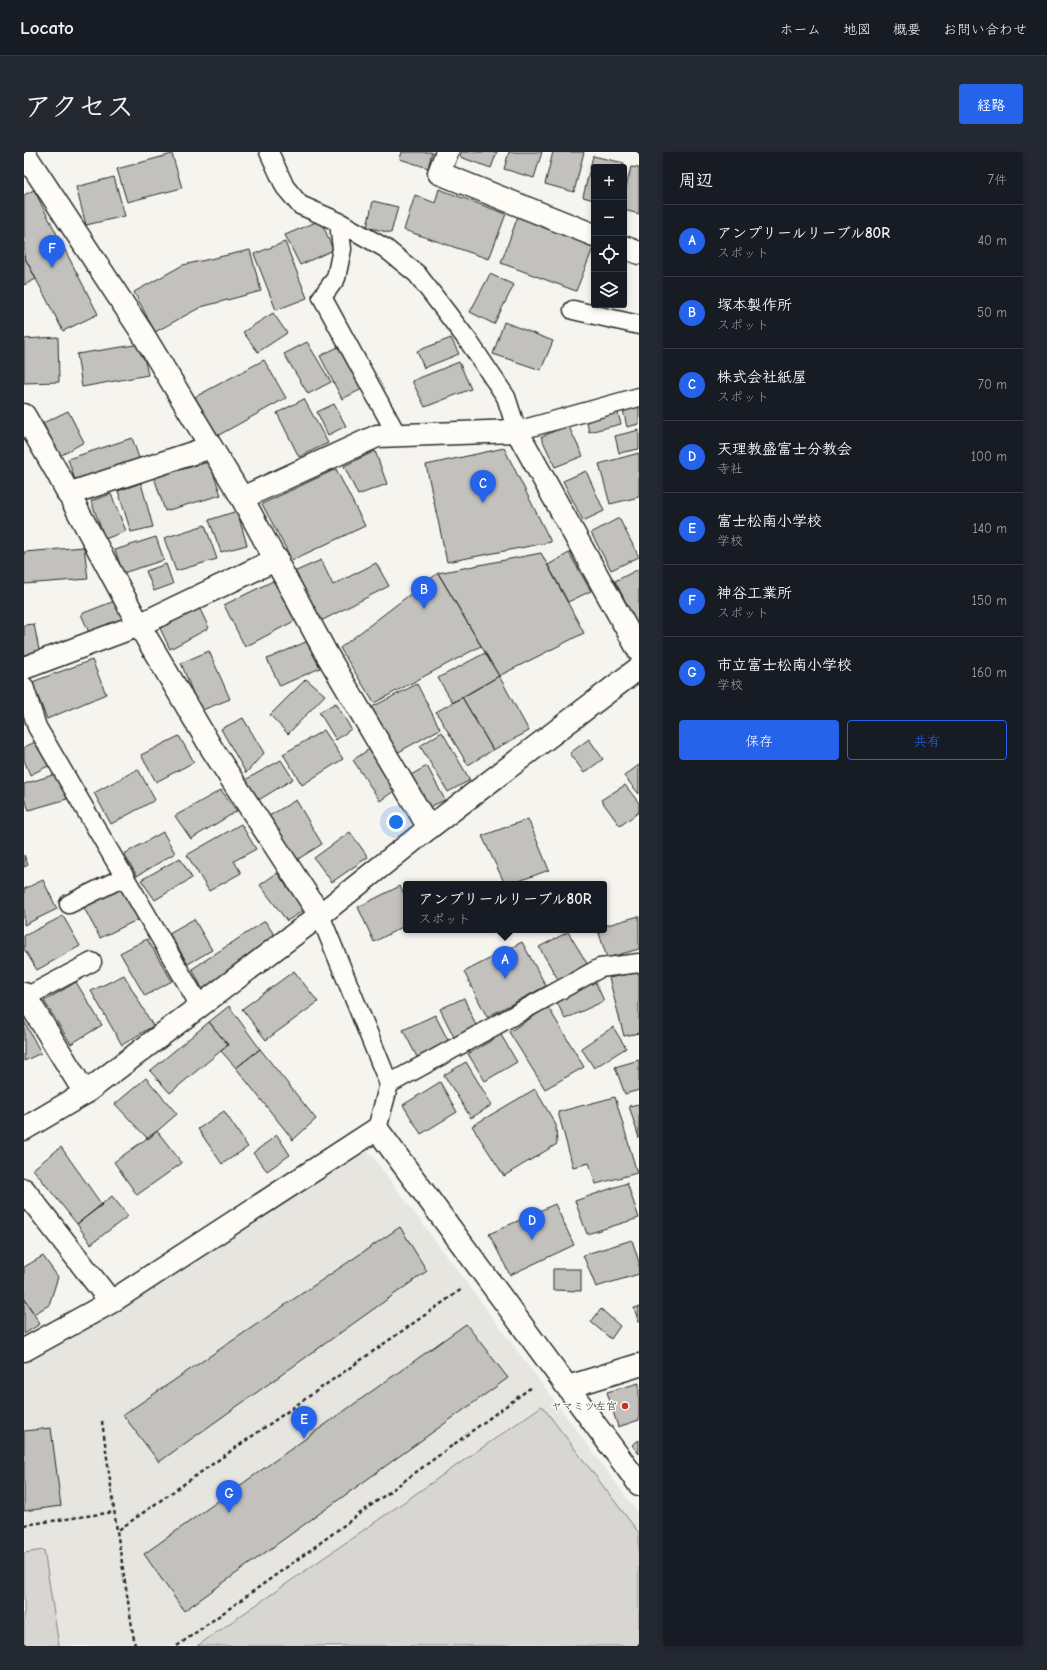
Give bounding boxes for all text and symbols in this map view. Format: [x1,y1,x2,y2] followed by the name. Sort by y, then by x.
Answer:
[20,17,74,39] text: Locato
[780,21,821,38] text: ホーム
[843,21,871,38] text: 地図
[893,21,921,38] text: 概要
[943,21,1027,38] text: お問い合わせ
[959,84,1023,124] button: 経路
[24,91,134,123] text: アクセス
[591,164,627,308] map controls
[591,164,627,200] button: +
[679,171,713,190] text: 周辺
[988,172,1007,187] text: 7件
[591,200,627,236] button: −
[717,224,890,242] text: アンプリールリーブル80R
[688,233,696,248] text: A
[978,233,1007,248] text: 40 m
[39,235,65,268] pin: F
[591,236,627,272] button: locate
[717,245,769,260] text: スポット
[591,272,627,308] button: layers
[717,296,792,314] text: 塚本製作所
[688,305,696,320] text: B
[977,305,1007,320] text: 50 m
[717,317,769,332] text: スポット
[717,368,807,386] text: 株式会社紙屋
[688,377,696,392] text: C
[978,377,1007,392] text: 70 m
[717,389,769,404] text: スポット
[717,440,852,458] text: 天理教盛富士分教会
[688,449,696,464] text: D
[971,449,1007,464] text: 100 m
[717,461,743,476] text: 寺社
[470,470,496,503] pin: C
[717,512,822,530] text: 富士松南小学校
[688,521,696,536] text: E
[973,521,1007,536] text: 140 m
[717,533,743,548] text: 学校
[411,576,437,609] pin: B
[717,584,792,602] text: 神谷工業所
[688,593,696,608] text: F
[972,593,1007,608] text: 150 m
[717,605,769,620] text: スポット
[717,656,852,674] text: 市立富士松南小学校
[687,665,697,680] text: G
[972,665,1007,680] text: 160 m
[717,677,743,692] text: 学校
[679,720,839,760] button: 保存
[847,720,1007,760] button: 共有
[386,812,406,832] your location
[403,881,607,933] popup
[419,890,591,908] text: アンプリールリーブル80R
[419,911,471,926] text: スポット
[492,946,518,979] pin: A
[519,1207,545,1240] pin: D
[551,1400,617,1413] place label: ヤマミツ左官
[620,1401,630,1411] marker: ヤマミツ左官
[291,1406,317,1439] pin: E
[216,1480,242,1513] pin: G

